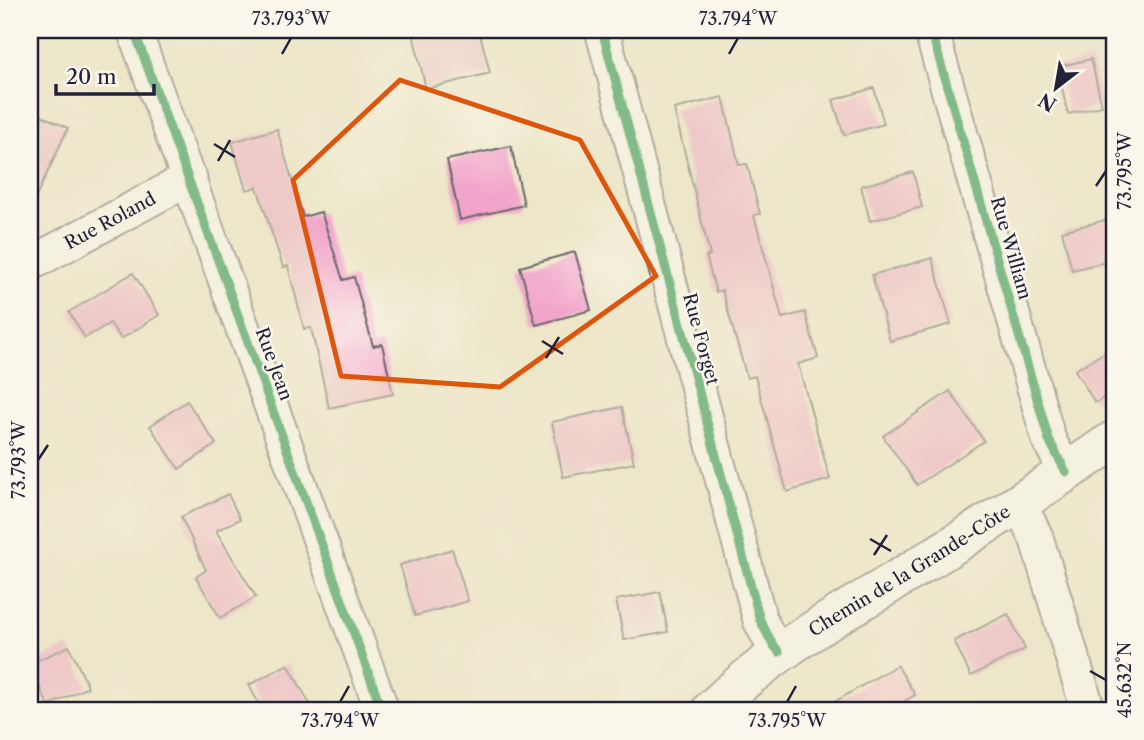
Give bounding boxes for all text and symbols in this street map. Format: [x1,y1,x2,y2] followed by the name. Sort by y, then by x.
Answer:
[252,8,331,30] text: 73.793°W
[699,8,779,30] text: 73.794°W
[56,52,154,96] scale bar
[1021,52,1092,122] north arrow
[66,64,117,89] text: 20 m
[1035,88,1061,116] text: N
[1114,131,1136,210] text: 73.795°W
[61,187,160,254] street label: Rue Roland
[986,194,1036,302] street label: Rue William
[678,291,724,388] street label: Rue Forget
[251,324,297,404] street label: Rue Jean
[8,420,30,499] text: 73.793°W
[805,501,1014,641] street label: Chemin de la Grande-Côte
[1114,642,1136,718] text: 45.632°N
[301,710,381,732] text: 73.794°W
[748,710,827,732] text: 73.795°W

